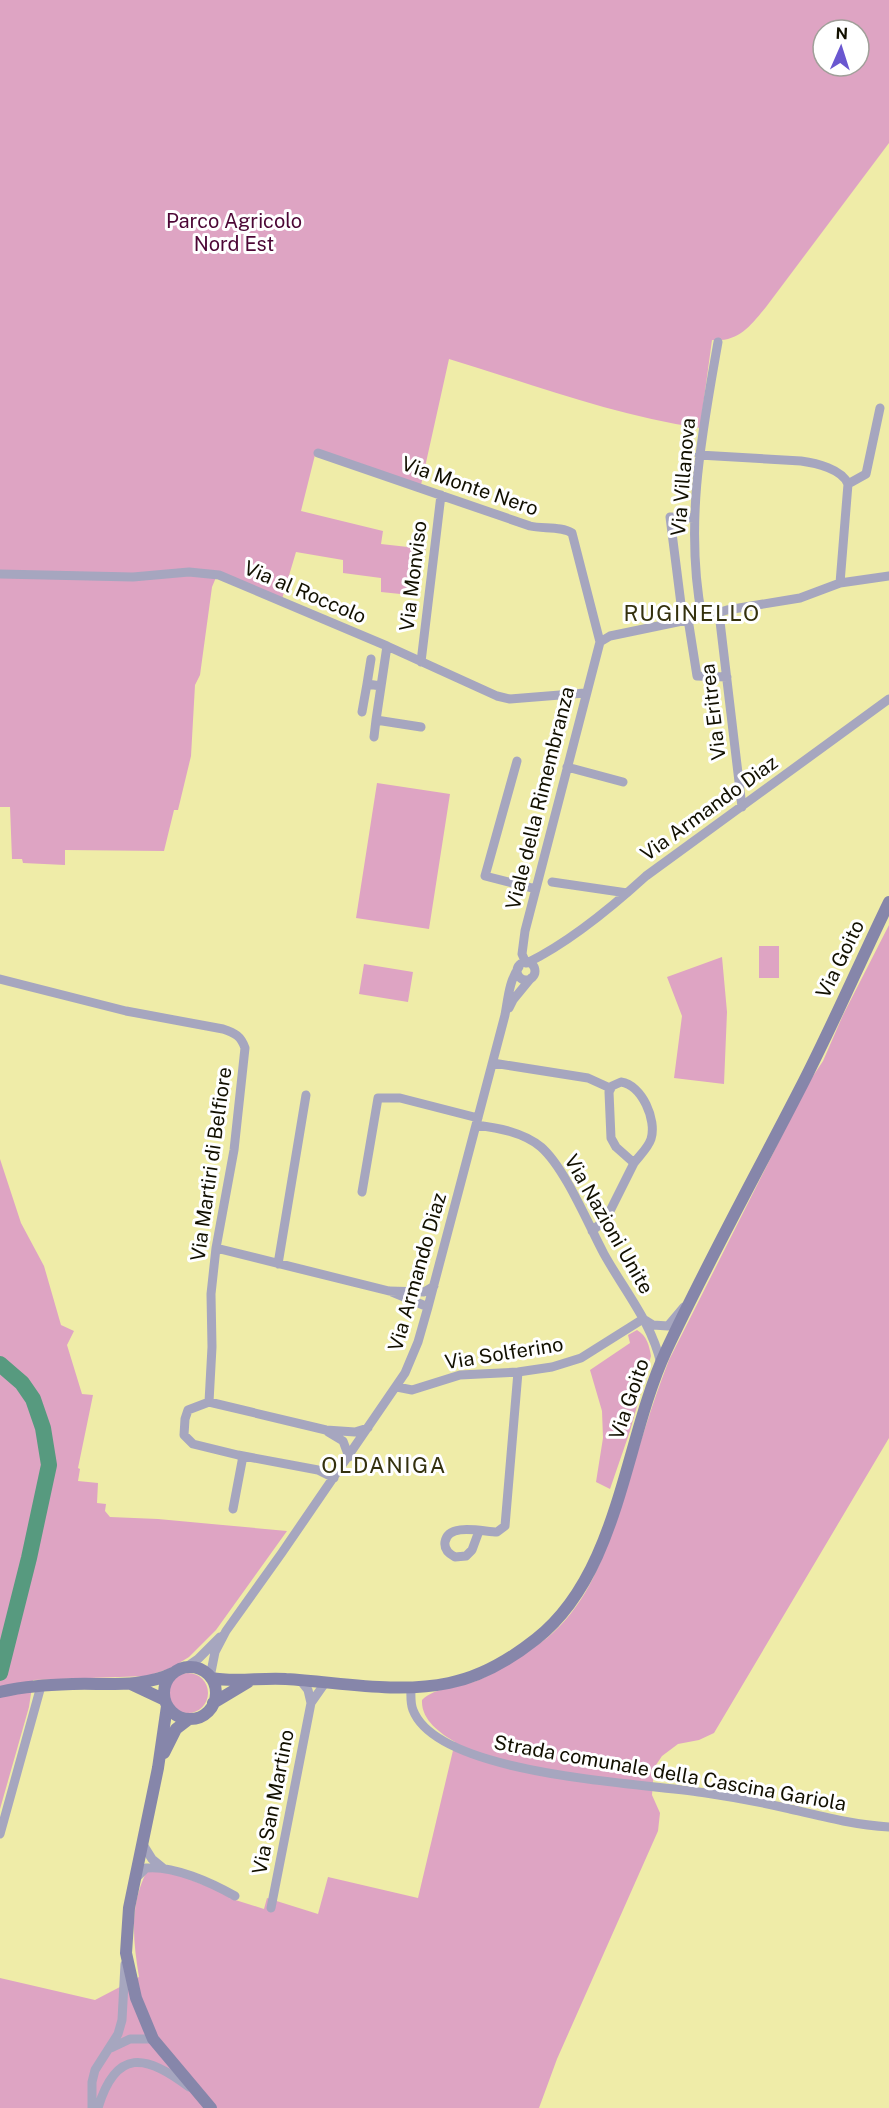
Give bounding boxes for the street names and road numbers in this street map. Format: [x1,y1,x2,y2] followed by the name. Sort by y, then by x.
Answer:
[666,417,700,537] street label: Via Villanova
[398,451,542,521] street label: Via Monte Nero
[394,520,432,632] street label: Via Monviso
[240,555,370,629] street label: Via al Roccolo
[695,662,731,762] street label: Via Eritrea
[501,684,579,912] street label: Viale della Rimembranza
[636,750,782,866] street label: Via Armando Diaz
[811,916,869,1002] street label: Via Goito
[185,1065,237,1263] street label: Via Martiri di Belfiore
[559,1150,659,1298] street label: Via Nazioni Unite
[383,1190,451,1354] street label: Via Armando Diaz
[443,1332,565,1374] street label: Via Solferino
[604,1355,654,1443] street label: Via Goito
[247,1728,299,1876] street label: Via San Martino
[492,1730,848,1816] street label: Strada comunale della Cascina Gariola

